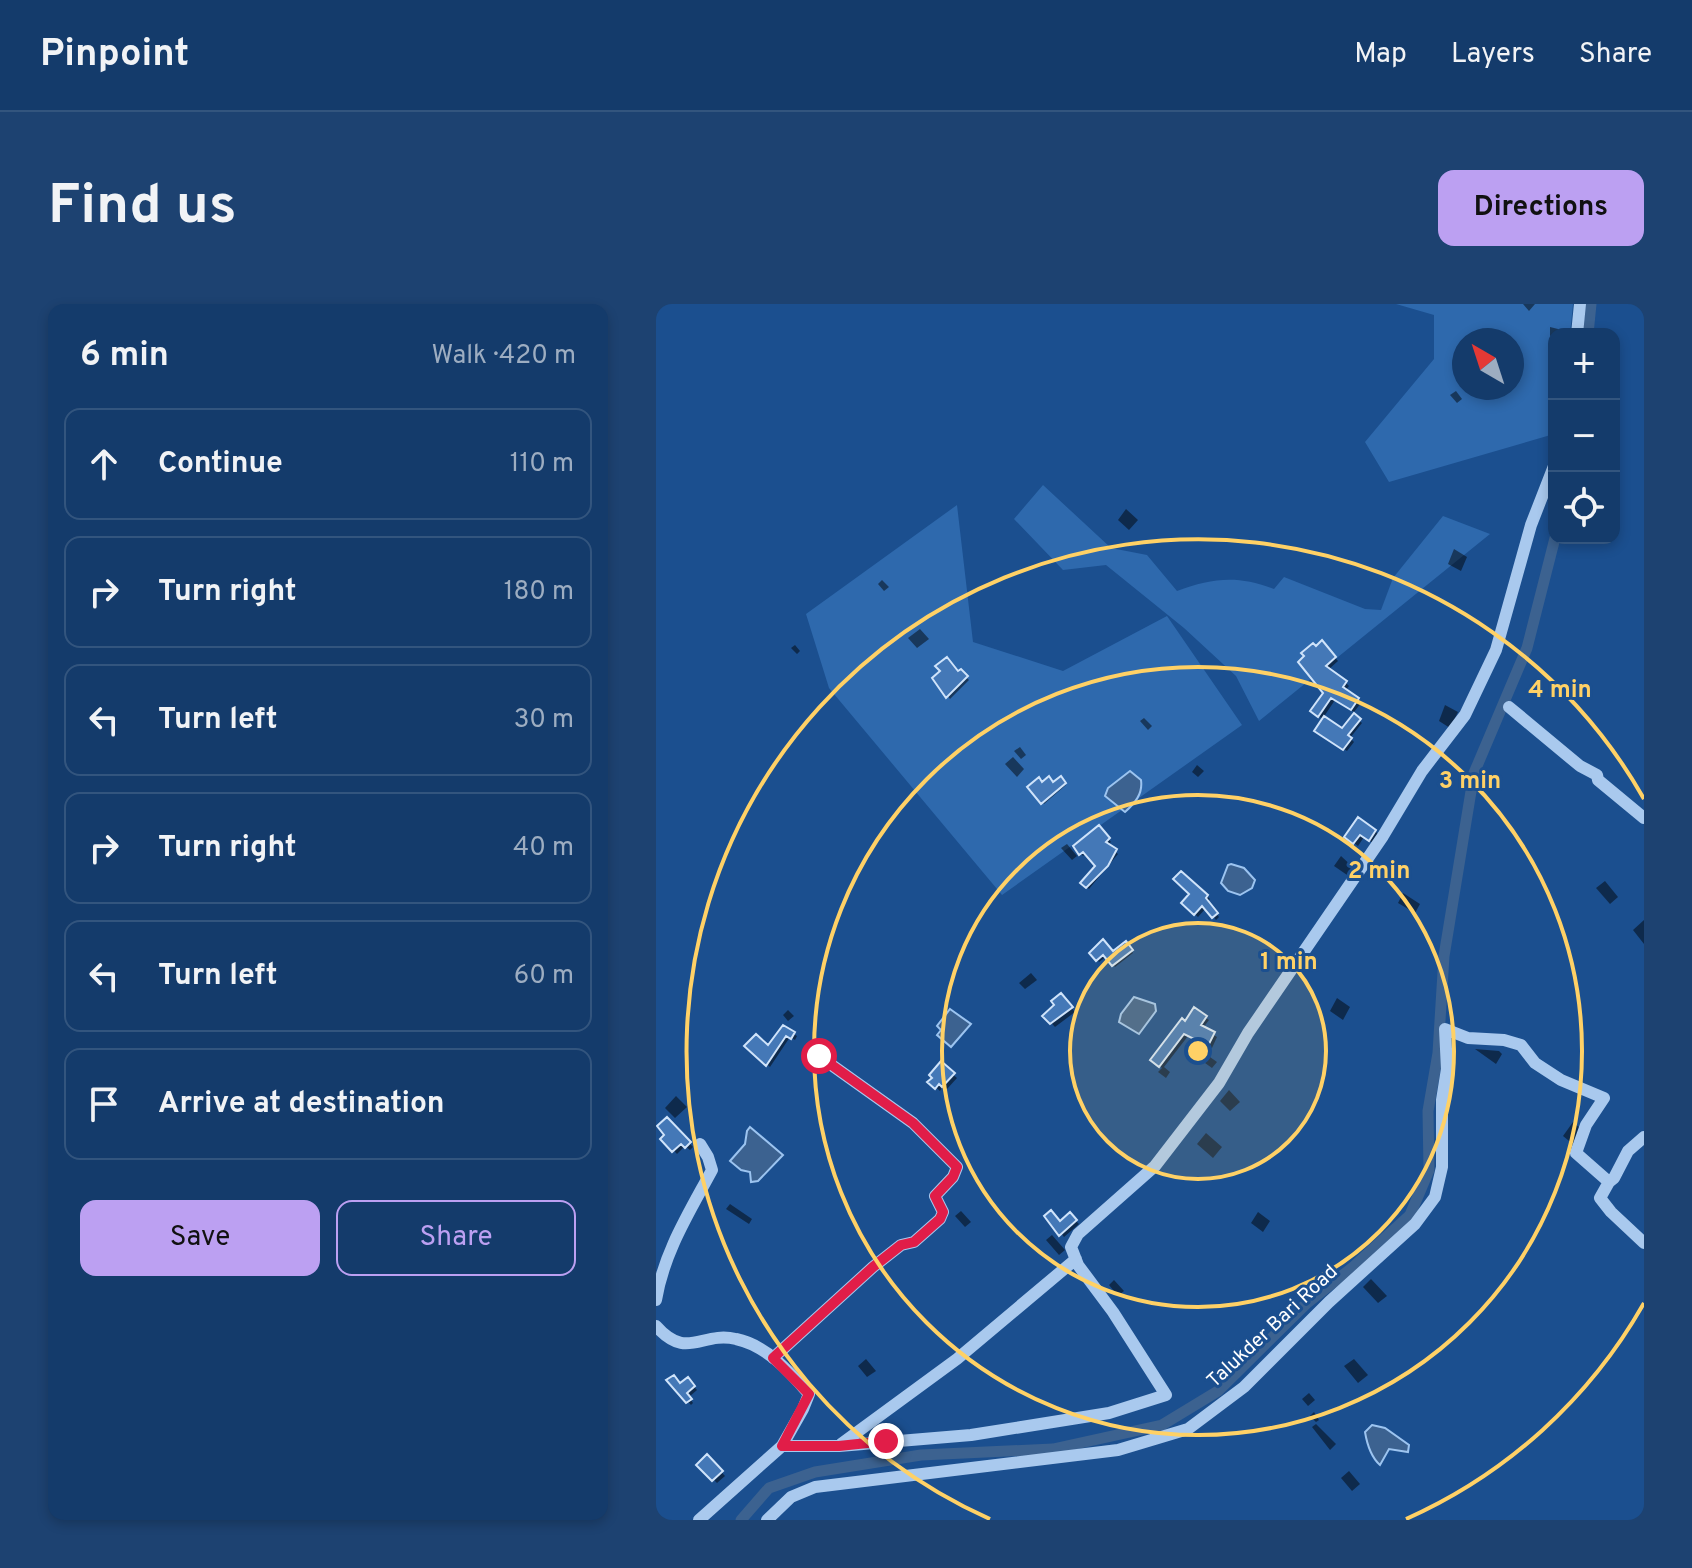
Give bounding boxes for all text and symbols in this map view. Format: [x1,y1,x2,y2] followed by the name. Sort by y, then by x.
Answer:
[40,31,189,80] text: Pinpoint
[1354,37,1407,73] text: Map
[1451,37,1535,73] text: Layers
[1579,37,1652,73] text: Share
[1438,170,1644,246] button: Directions
[48,173,237,243] text: Find us
[1452,328,1524,400] north arrow
[1548,328,1620,544] map controls
[1548,328,1620,400] button: +
[80,335,169,378] text: 6 min
[431,340,576,373] text: Walk · 420 m
[1548,400,1620,472] button: −
[82,442,126,486] icon: ahead
[158,446,283,483] text: Continue
[510,448,574,481] text: 110 m
[1548,472,1620,544] button: locate
[82,570,126,614] icon: right
[158,574,296,611] text: Turn right
[504,576,574,609] text: 180 m
[1528,676,1592,706] text: 4 min
[82,698,126,742] icon: left
[158,702,278,739] text: Turn left
[514,704,574,737] text: 30 m
[1439,767,1501,797] text: 3 min
[82,826,126,870] icon: right
[158,830,296,867] text: Turn right
[513,832,574,865] text: 40 m
[1348,857,1410,887] text: 2 min
[1260,948,1318,978] text: 1 min
[82,954,126,998] icon: left
[158,958,278,995] text: Turn left
[514,960,574,993] text: 60 m
[1184,1037,1212,1065] centre of rings
[801,1038,837,1074] route start
[82,1082,126,1126] icon: arrive
[158,1086,444,1123] text: Arrive at destination
[80,1200,320,1276] button: Save
[336,1200,576,1276] button: Share
[1202,1260,1344,1394] street label: Talukder Bari Road
[868,1423,904,1459] route end

